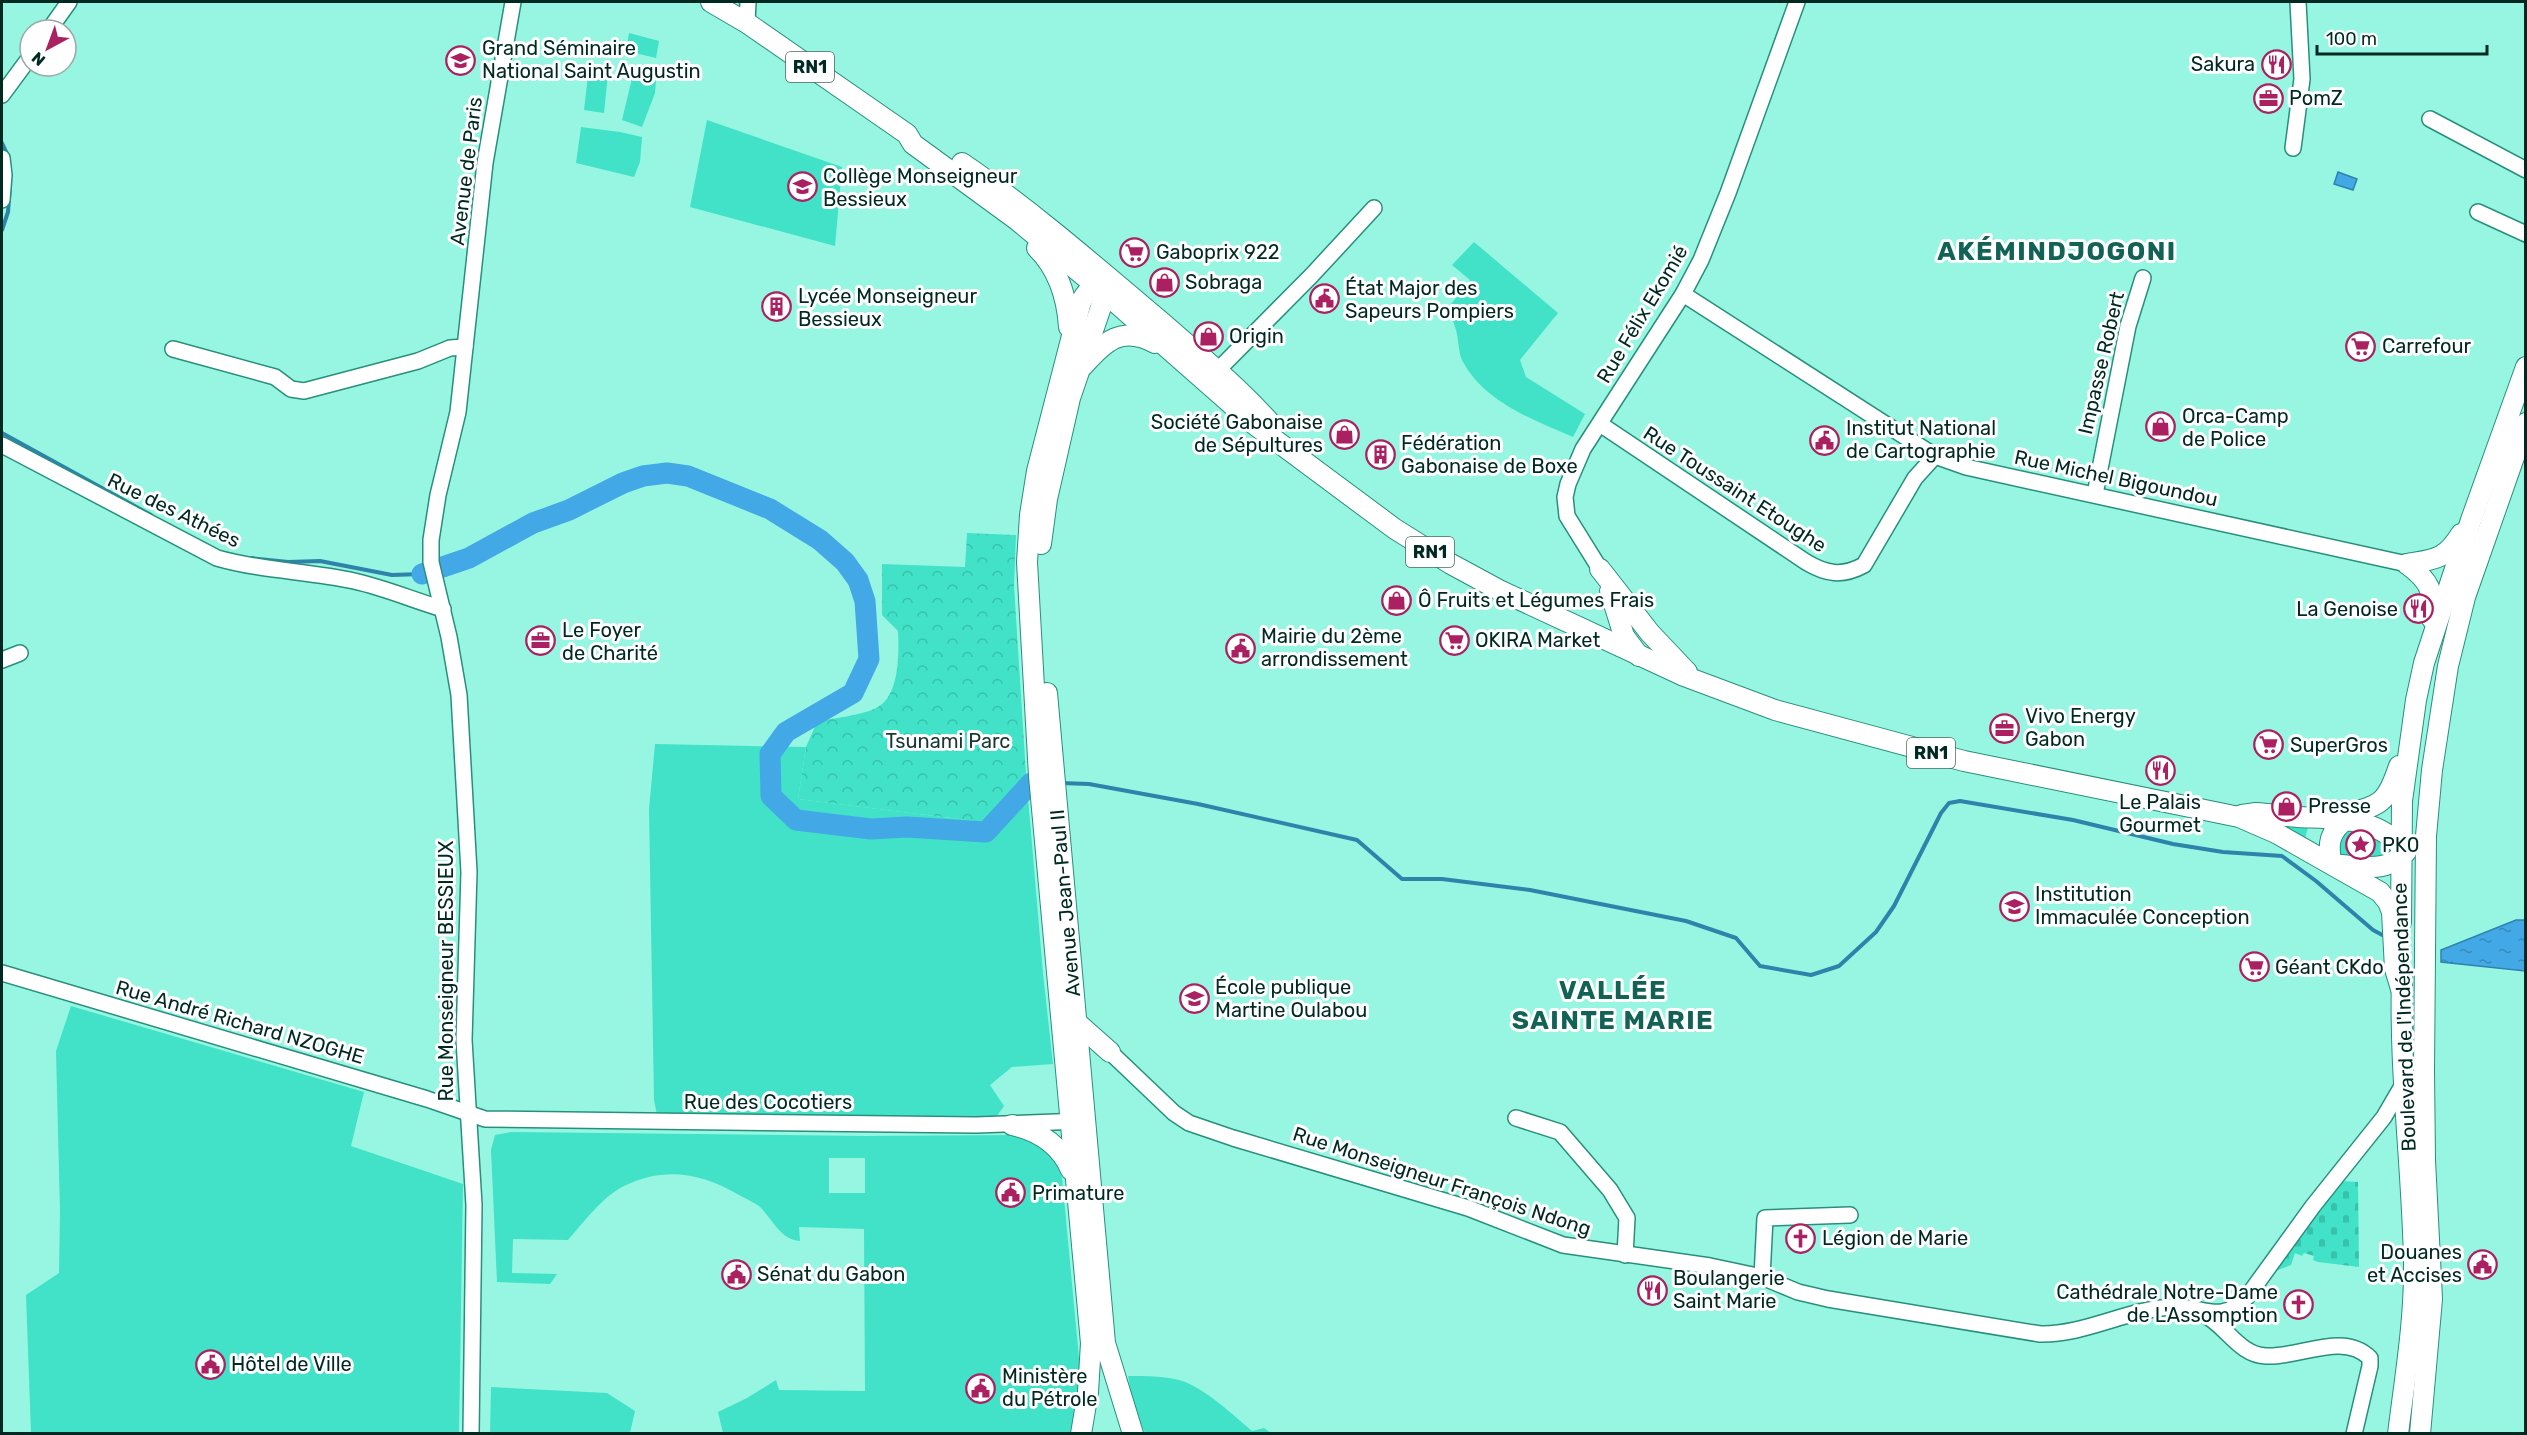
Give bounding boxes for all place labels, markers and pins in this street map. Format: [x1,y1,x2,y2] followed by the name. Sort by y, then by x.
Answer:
[482,36,701,83] place label: Grand Séminaire National Saint Augustin
[445,44,477,76] school or university icon: Grand Séminaire National Saint Augustin
[2260,48,2292,80] restaurant icon: Sakura
[2191,52,2255,76] place label: Sakura
[2252,82,2284,114] office icon: PomZ
[2289,86,2343,110] place label: PomZ
[823,164,1018,211] place label: Collège Monseigneur Bessieux
[786,171,818,203] school or university icon: Collège Monseigneur Bessieux
[1119,236,1151,268] supermarket icon: Gaboprix 922
[1156,240,1279,264] place label: Gaboprix 922
[1148,266,1180,298] shop icon: Sobraga
[1185,270,1262,294] place label: Sobraga
[1345,276,1514,323] place label: État Major des Sapeurs Pompiers
[1308,283,1340,315] public building icon: État Major des Sapeurs Pompiers
[798,284,977,331] place label: Lycée Monseigneur Bessieux
[761,291,793,323] building icon: Lycée Monseigneur Bessieux
[1192,320,1224,352] shop icon: Origin
[1229,324,1284,348] place label: Origin
[2345,330,2377,362] supermarket icon: Carrefour
[2382,334,2471,358] place label: Carrefour
[2182,404,2289,451] place label: Orca-Camp de Police
[1151,410,1323,457] place label: Société Gabonaise de Sépultures
[2145,411,2177,443] shop icon: Orca-Camp de Police
[1846,416,1996,463] place label: Institut National de Cartographie
[1328,418,1360,450] shop icon: Société Gabonaise de Sépultures
[1809,424,1841,456] public building icon: Institut National de Cartographie
[1401,431,1578,478] place label: Fédération Gabonaise de Boxe
[1364,439,1396,471] building icon: Fédération Gabonaise de Boxe
[1381,584,1413,616] shop icon: Ô Fruits et Légumes Frais
[1418,588,1654,612] place label: Ô Fruits et Légumes Frais
[2403,593,2435,625] restaurant icon: La Genoise
[2296,597,2398,621] place label: La Genoise
[562,618,658,665] place label: Le Foyer de Charité
[1261,624,1408,671] place label: Mairie du 2ème arrondissement
[1438,624,1470,656] supermarket icon: OKIRA Market
[525,625,557,657] office icon: Le Foyer de Charité
[1475,628,1600,652] place label: OKIRA Market
[1224,632,1256,664] public building icon: Mairie du 2ème arrondissement
[2025,704,2136,751] place label: Vivo Energy Gabon
[1988,712,2020,744] office icon: Vivo Energy Gabon
[2253,729,2285,761] supermarket icon: SuperGros
[2290,733,2388,757] place label: SuperGros
[2144,755,2176,787] restaurant icon: Le Palais Gourmet
[2119,790,2201,837] place label: Le Palais Gourmet
[2271,790,2303,822] shop icon: Presse
[2308,794,2371,818] place label: Presse
[2345,829,2377,861] place icon: PK0
[2382,833,2420,857] place label: PK0
[2035,882,2250,929] place label: Institution Immaculée Conception
[1998,890,2030,922] school or university icon: Institution Immaculée Conception
[2238,951,2270,983] supermarket icon: Géant CKdo
[2275,955,2384,979] place label: Géant CKdo
[1215,975,1367,1022] place label: École publique Martine Oulabou
[1178,982,1210,1014] school or university icon: École publique Martine Oulabou
[995,1177,1027,1209] public building icon: Primature
[1032,1181,1124,1205] place label: Primature
[1785,1222,1817,1254] church icon: Légion de Marie
[1822,1226,1968,1250] place label: Légion de Marie
[2367,1240,2462,1287] place label: Douanes et Accises
[2467,1248,2499,1280] public building icon: Douanes et Accises
[720,1258,752,1290] public building icon: Sénat du Gabon
[757,1262,905,1286] place label: Sénat du Gabon
[1673,1266,1785,1313] place label: Boulangerie Saint Marie
[1636,1274,1668,1306] restaurant icon: Boulangerie Saint Marie
[2056,1280,2278,1327] place label: Cathédrale Notre-Dame de L'Assomption
[2283,1288,2315,1320] church icon: Cathédrale Notre-Dame de L'Assomption
[194,1348,226,1380] public building icon: Hôtel de Ville
[231,1352,352,1376] place label: Hôtel de Ville
[1002,1364,1097,1411] place label: Ministère du Pétrole
[965,1372,997,1404] public building icon: Ministère du Pétrole

